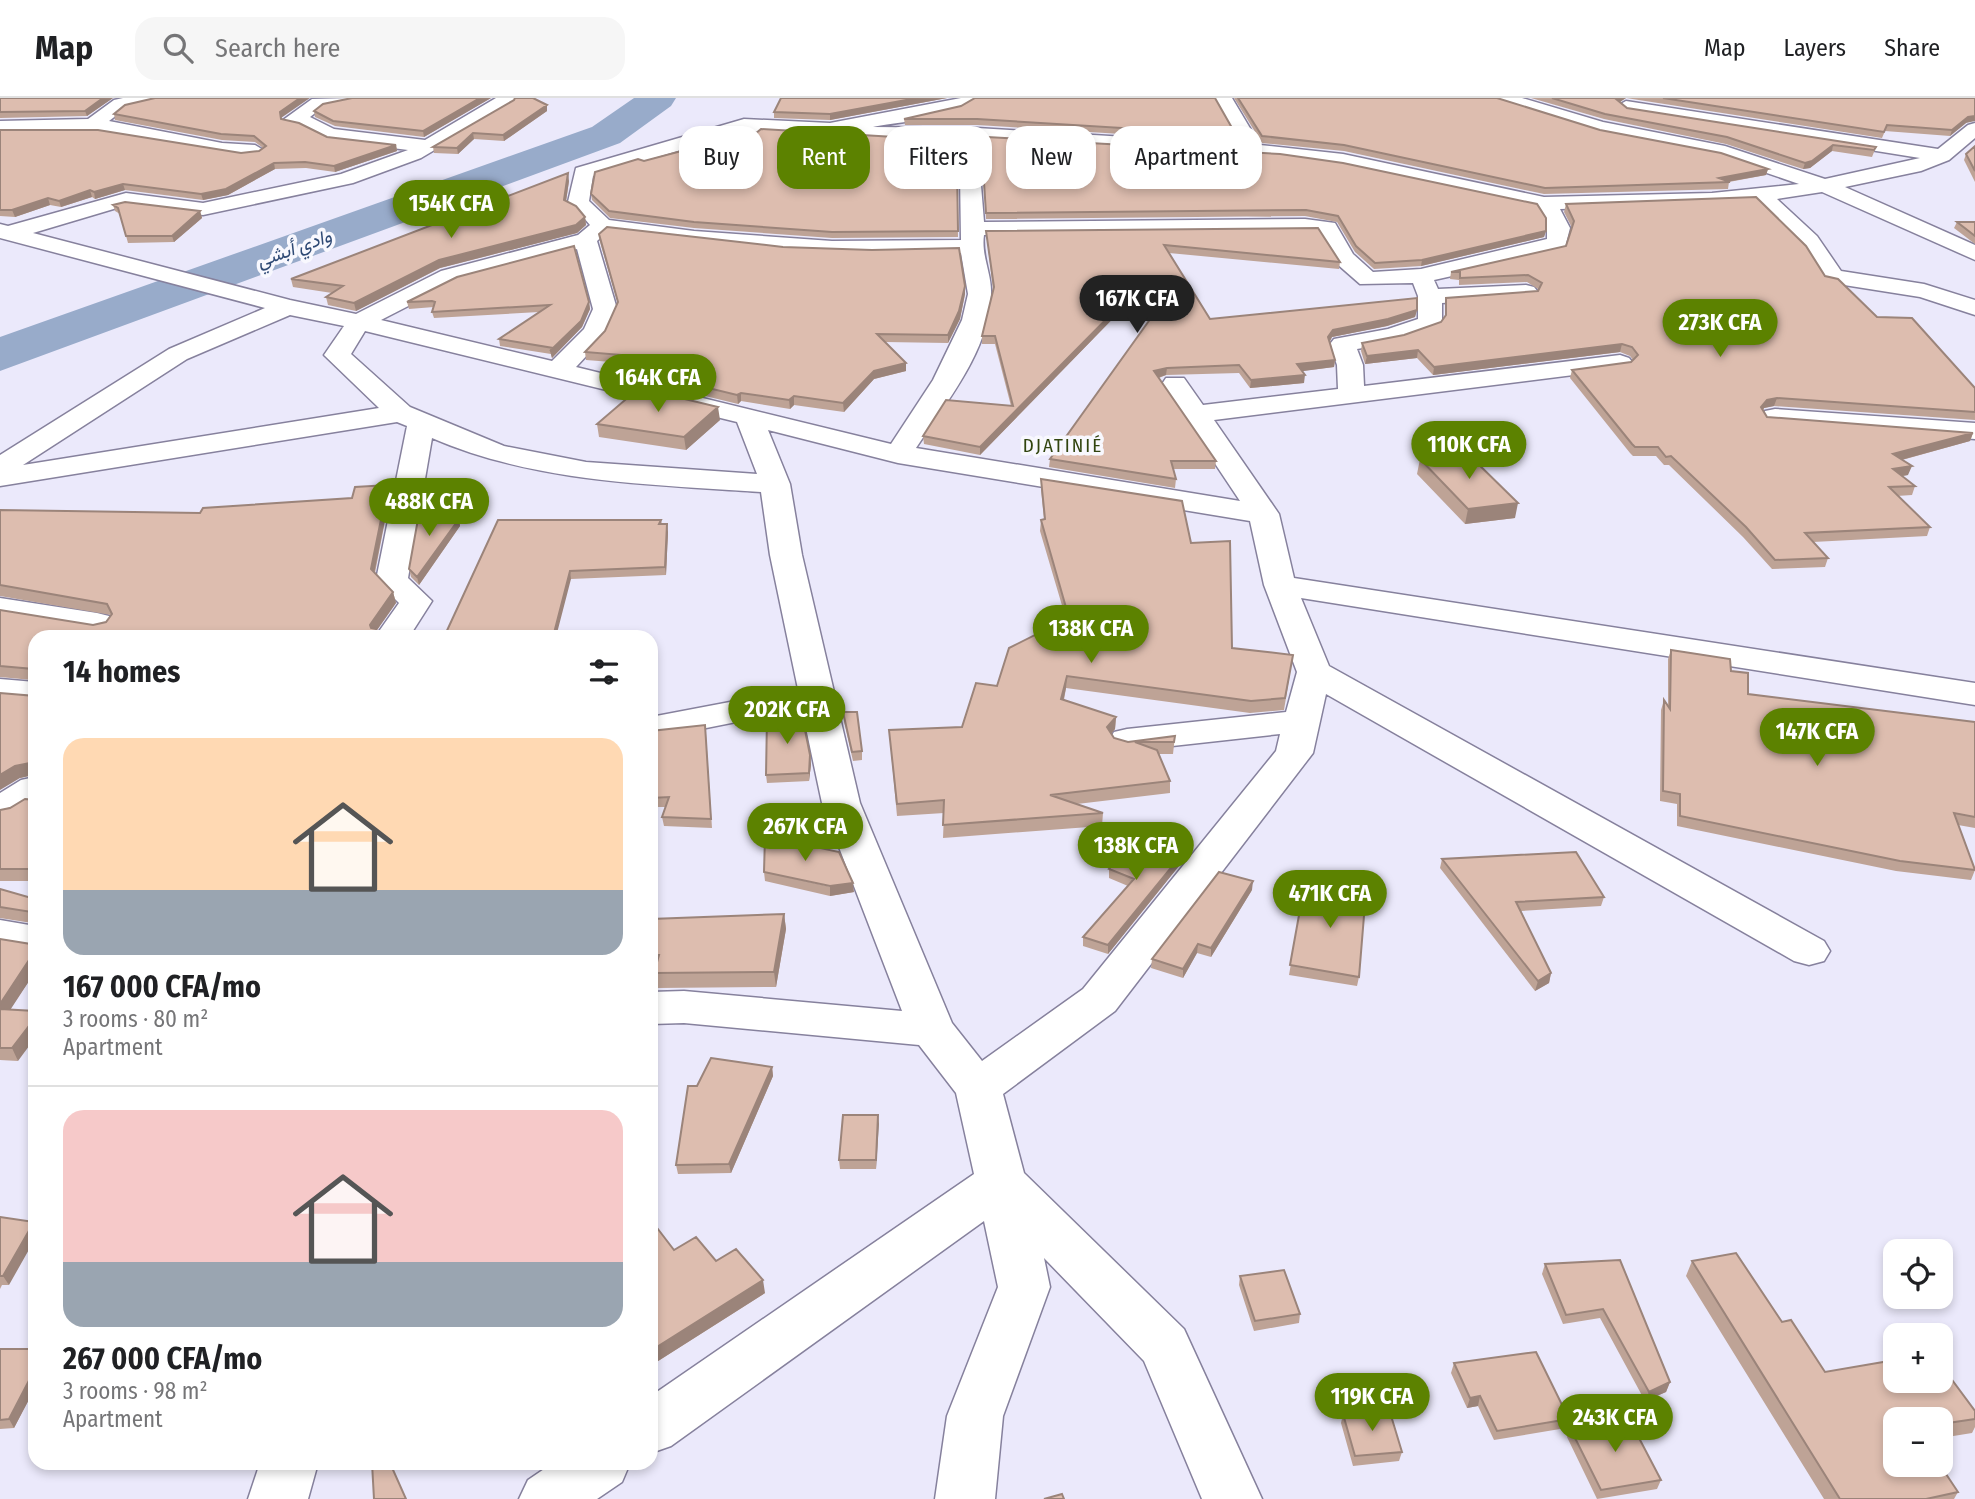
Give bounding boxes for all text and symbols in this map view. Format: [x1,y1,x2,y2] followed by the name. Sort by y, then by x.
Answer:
[135,17,625,80] search box
[35,28,93,68] text: Map
[159,29,197,67] icon: search
[215,33,340,64] text: Search here
[1704,34,1746,62] text: Map
[1784,34,1846,62] text: Layers
[1884,34,1940,62] text: Share
[679,126,763,189] chip: Buy
[777,126,870,189] chip: Rent
[884,126,992,189] chip: Filters
[1006,126,1096,189] chip: New
[1110,126,1262,189] chip: Apartment
[379,180,523,240] pin: 154K CFA
[409,189,493,217] text: 154K CFA
[253,224,337,276] water label: وادي أبشي
[1065,275,1209,335] pin: 167K CFA
[1096,284,1178,312] text: 167K CFA
[1648,300,1792,359] pin: 273K CFA
[1679,308,1761,336] text: 273K CFA
[586,354,730,414] pin: 164K CFA
[615,363,701,391] text: 164K CFA
[1397,422,1541,481] pin: 110K CFA
[1427,430,1511,458] text: 110K CFA
[1023,434,1103,457] district label: DJATINIÉ
[357,478,501,538] pin: 488K CFA
[385,487,473,515] text: 488K CFA
[1019,606,1163,665] pin: 138K CFA
[1049,614,1133,642] text: 138K CFA
[585,653,623,691] icon: filters
[63,654,180,690] text: 14 homes
[715,686,859,746] pin: 202K CFA
[744,695,830,723] text: 202K CFA
[1745,708,1889,768] pin: 147K CFA
[1776,717,1858,745] text: 147K CFA
[280,784,406,910] icon: home
[733,804,877,863] pin: 267K CFA
[763,812,847,840] text: 267K CFA
[1064,822,1208,882] pin: 138K CFA
[1094,831,1178,859] text: 138K CFA
[1258,870,1402,930] pin: 471K CFA
[1289,879,1371,907] text: 471K CFA
[63,969,261,1005] text: 167 000 CFA/mo
[63,1005,208,1033] text: 3 rooms · 80 m²
[63,1033,163,1061] text: Apartment
[280,1156,406,1282] icon: home
[1883,1239,1953,1477] map controls
[1883,1239,1953,1309] button: locate
[1883,1323,1953,1393] button: +
[63,1341,262,1377] text: 267 000 CFA/mo
[1300,1374,1444,1433] pin: 119K CFA
[63,1377,208,1405] text: 3 rooms · 98 m²
[1331,1382,1413,1410] text: 119K CFA
[1543,1394,1687,1454] pin: 243K CFA
[1573,1403,1657,1431] text: 243K CFA
[63,1405,163,1433] text: Apartment
[1883,1407,1953,1477] button: −

